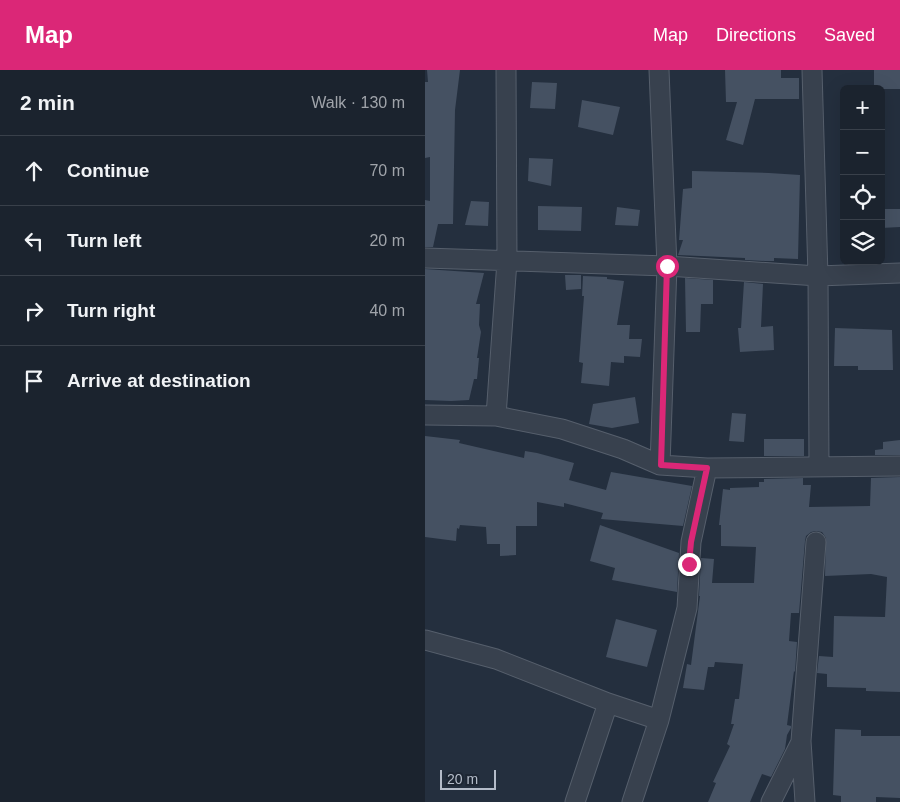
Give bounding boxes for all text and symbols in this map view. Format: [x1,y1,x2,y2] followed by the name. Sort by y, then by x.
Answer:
[25,21,73,48] text: Map
[653,25,688,45] text: Map
[716,25,796,45] text: Directions
[824,25,875,45] text: Saved
[840,85,885,265] map controls
[840,85,885,130] button: +
[20,91,75,114] text: 2 min
[311,94,405,111] text: Walk · 130 m
[840,130,885,175] button: −
[20,157,48,185] icon: ahead
[67,160,149,181] text: Continue
[369,162,405,179] text: 70 m
[840,175,885,220] button: locate
[840,220,885,265] button: layers
[20,227,48,255] icon: left
[67,230,142,251] text: Turn left
[369,232,405,249] text: 20 m
[656,255,679,278] route start
[20,297,48,325] icon: right
[67,300,155,321] text: Turn right
[369,302,405,319] text: 40 m
[20,367,48,395] icon: arrive
[67,370,251,391] text: Arrive at destination
[678,553,701,576] route end
[440,767,496,790] scale bar
[447,771,478,787] text: 20 m

